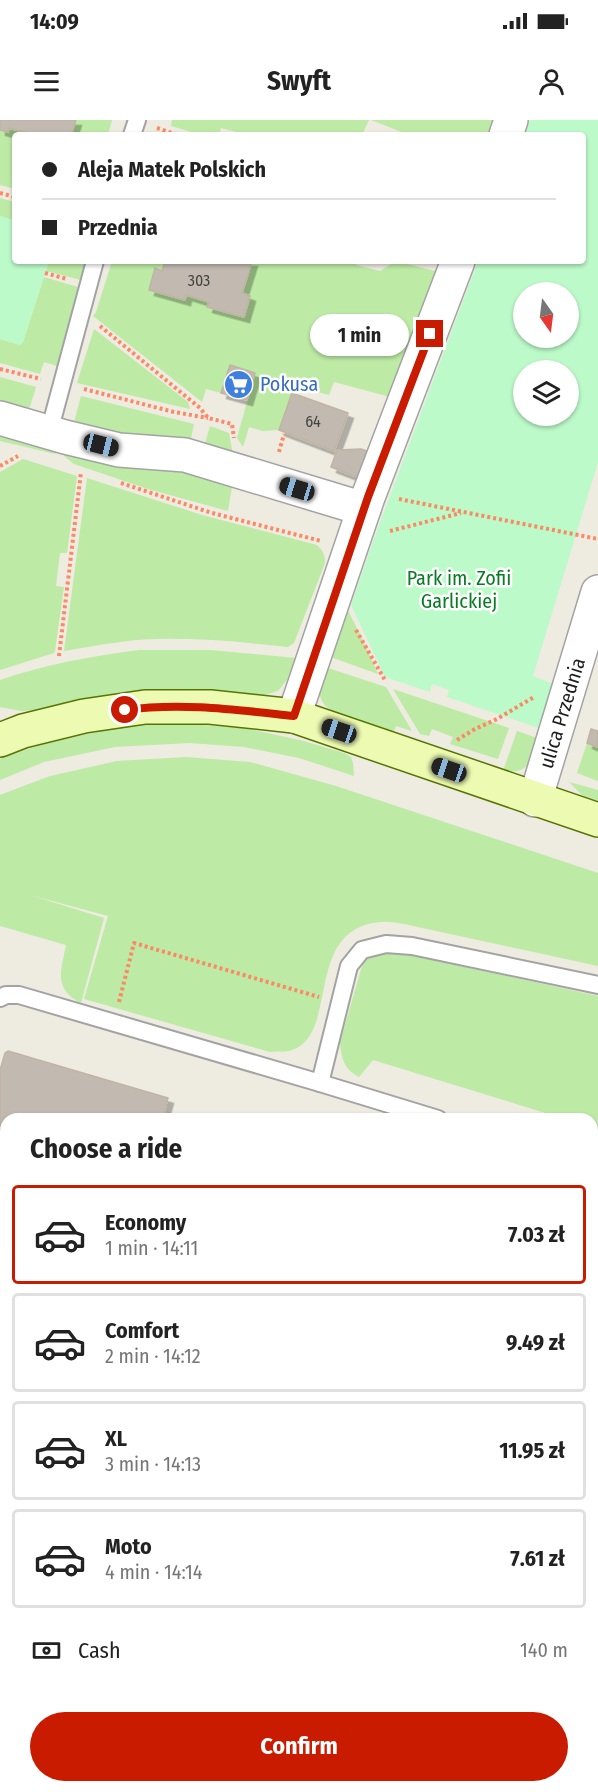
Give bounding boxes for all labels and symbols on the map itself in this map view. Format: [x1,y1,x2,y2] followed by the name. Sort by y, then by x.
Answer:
[188,271,210,290] house number: 303
[513,282,579,348] north arrow
[310,313,409,355] callout: 1 min
[416,320,443,347] route end
[223,368,255,400] supermarket icon: Pokusa
[260,372,318,396] place label: Pokusa
[305,412,321,431] house number: 64
[81,432,121,458] car
[277,475,317,503] car
[407,566,511,613] park label: Park im. Zofii Garlickiej
[534,655,590,771] street label: ulica Przednia
[111,696,138,723] route start
[319,717,359,745] car
[429,756,469,784] car

